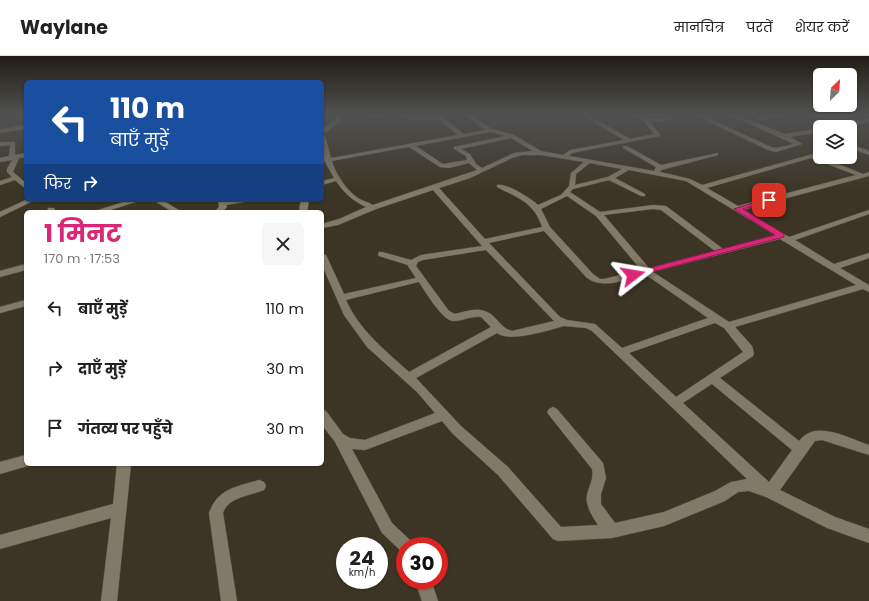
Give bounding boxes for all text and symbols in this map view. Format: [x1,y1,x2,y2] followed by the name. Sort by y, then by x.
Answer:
[20,14,108,41] text: Waylane
[674,17,724,37] text: मानचित्र
[746,17,773,37] text: परतें
[795,17,849,37] text: शेयर करें
[813,68,857,112] north arrow
[813,68,857,164] map controls
[110,89,185,128] text: 110 m
[44,96,96,148] icon: left
[813,120,857,164] button: layers
[110,127,169,152] text: बाएँ मुड़ें
[79,172,101,194] icon: right
[44,173,71,194] text: फिर
[752,183,786,217] pin
[758,189,780,211] icon: arrive
[44,217,121,250] text: 1 मिनट
[262,223,304,265] button: close
[44,249,120,268] text: 170 m · 17:53
[612,254,654,296] position arrow
[44,297,66,319] icon: left
[78,298,127,319] text: बाएँ मुड़ें
[266,298,304,319] text: 110 m
[44,357,66,379] icon: right
[78,358,126,379] text: दाएँ मुड़ें
[266,358,304,379] text: 30 m
[44,417,66,439] icon: arrive
[78,418,173,439] text: गंतव्य पर पहुँचे
[266,418,304,439] text: 30 m
[396,537,448,589] speed limit sign: 30
[350,544,374,572] text: 24
[349,565,375,580] text: km/h

